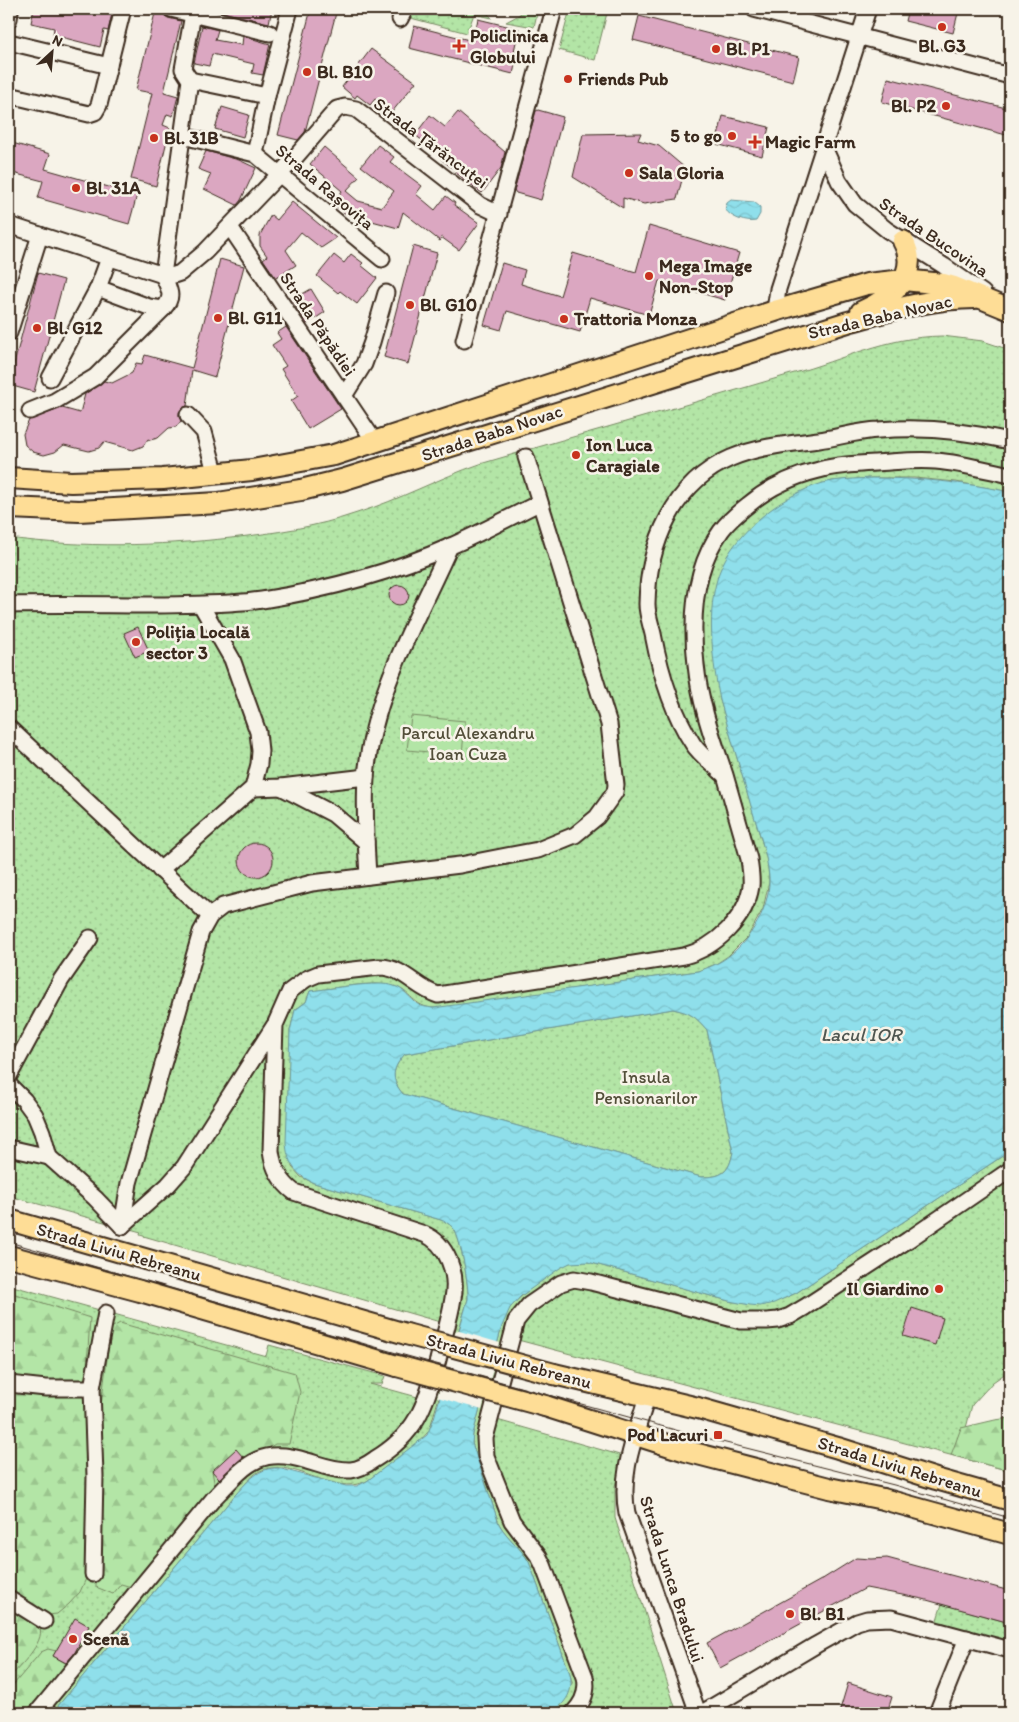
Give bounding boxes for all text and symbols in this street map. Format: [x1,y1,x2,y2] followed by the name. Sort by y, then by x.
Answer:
[936,21,948,33] marker: Bl. G3
[470,25,548,68] place label: Policlinica Globului
[28,28,78,78] north arrow
[50,31,65,50] text: N
[918,35,966,57] place label: Bl. G3
[726,38,770,60] place label: Bl. P1
[452,39,466,53] marker: Policlinica Globului
[710,43,722,55] marker: Bl. P1
[317,61,373,83] place label: Bl. B10
[301,66,313,78] marker: Bl. B10
[578,68,668,90] place label: Friends Pub
[562,73,574,85] marker: Friends Pub
[369,93,493,193] street label: Strada Țărăncuței
[891,95,937,117] place label: Bl. P2
[940,100,952,112] marker: Bl. P2
[670,125,722,147] place label: 5 to go
[164,127,219,149] place label: Bl. 31B
[726,130,738,142] marker: 5 to go
[765,131,856,153] place label: Magic Farm
[148,132,160,144] marker: Bl. 31B
[749,136,761,148] marker: Magic Farm
[271,139,379,235] street label: Strada Rașovița
[639,162,724,184] place label: Sala Gloria
[623,167,635,179] marker: Sala Gloria
[86,177,141,199] place label: Bl. 31A
[70,182,82,194] marker: Bl. 31A
[875,192,994,282] street label: Strada Bucovina
[659,255,753,298] place label: Mega Image Non-Stop
[275,268,361,380] street label: Strada Păpădiei
[643,270,655,282] marker: Mega Image Non-Stop
[806,290,954,344] street label: Strada Baba Novac
[420,294,477,316] place label: Bl. G10
[404,299,416,311] marker: Bl. G10
[228,307,283,329] place label: Bl. G11
[573,308,698,330] place label: Trattoria Monza
[212,312,224,324] marker: Bl. G11
[558,313,570,325] marker: Trattoria Monza
[47,317,103,339] place label: Bl. G12
[31,322,43,334] marker: Bl. G12
[419,400,565,466] street label: Strada Baba Novac
[586,434,660,477] place label: Ion Luca Caragiale
[570,449,582,461] marker: Ion Luca Caragiale
[146,621,251,664] place label: Poliția Locală sector 3
[130,636,142,648] marker: Poliția Locală sector 3
[401,722,535,765] park label: Parcul Alexandru Ioan Cuza
[821,1023,904,1046] water label: Lacul IOR
[595,1066,698,1109] park label: Insula Pensionarilor
[34,1218,204,1286] street label: Strada Liviu Rebreanu
[847,1278,929,1300] place label: Il Giardino
[933,1283,945,1295] marker: Il Giardino
[424,1328,594,1394] street label: Strada Liviu Rebreanu
[627,1424,708,1446] place label: Pod Lacuri
[712,1429,724,1441] marker: Pod Lacuri
[815,1432,985,1502] street label: Strada Liviu Rebreanu
[635,1493,709,1665] street label: Strada Lunca Bradului
[800,1603,846,1625] place label: Bl. B1
[784,1608,796,1620] marker: Bl. B1
[83,1628,130,1650] place label: Scenă
[67,1633,79,1645] marker: Scenă

